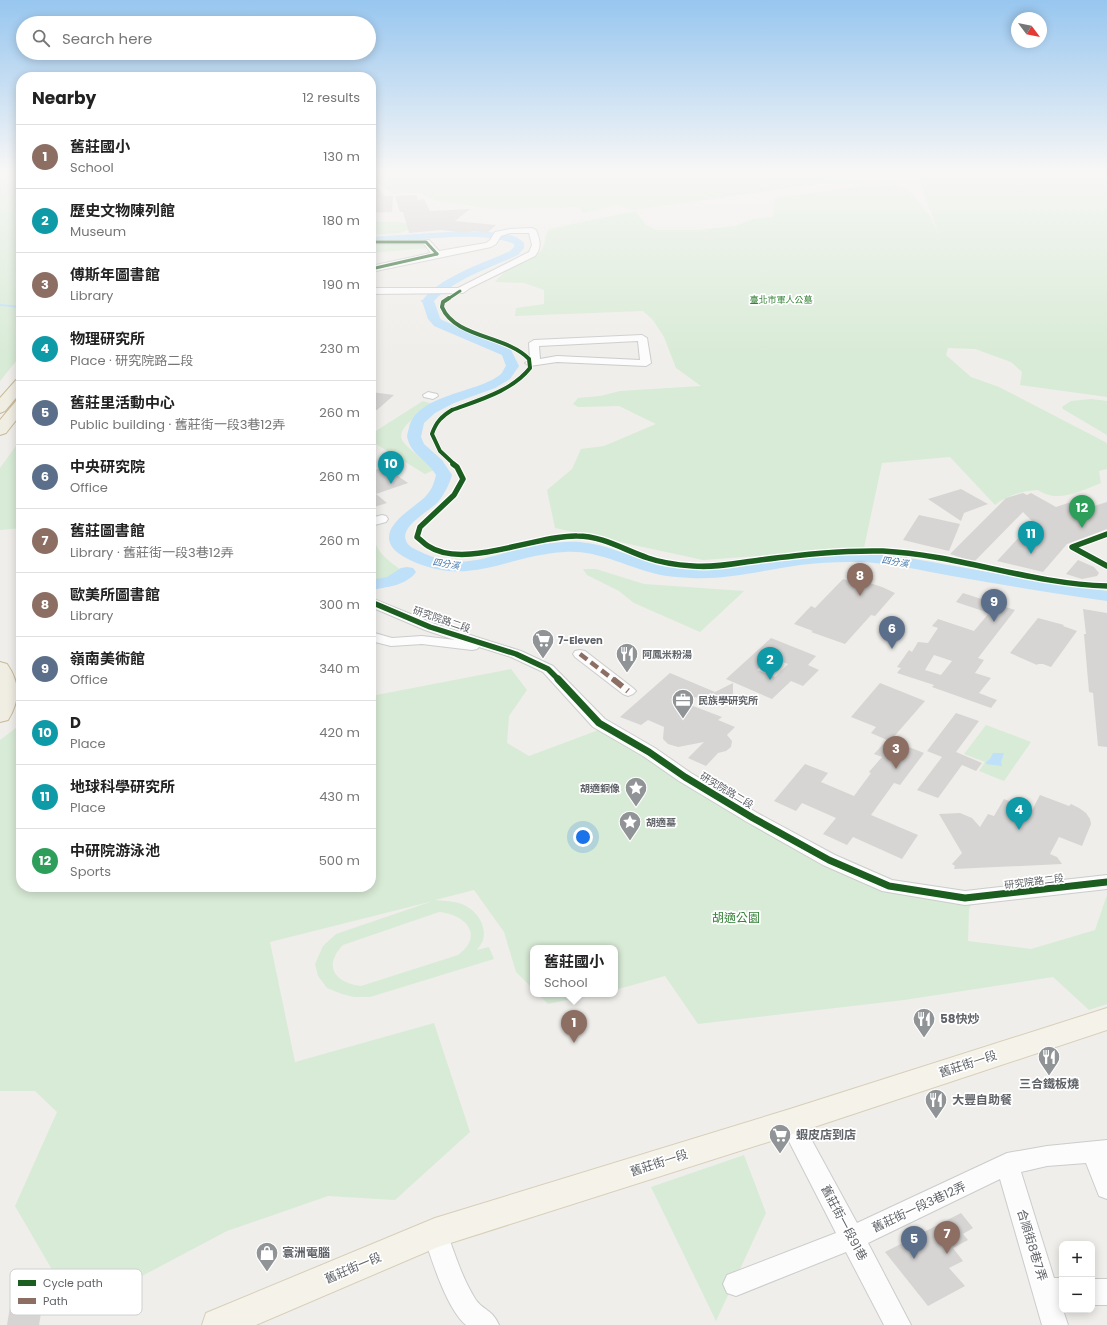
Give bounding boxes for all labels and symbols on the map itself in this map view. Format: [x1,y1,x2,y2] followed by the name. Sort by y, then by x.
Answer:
[1011,12,1047,48] north arrow
[749,294,813,306] park label: 臺北市軍人公墓
[378,451,404,484] pin: 10
[1069,495,1095,528] pin: 12
[1018,521,1044,554] pin: 11
[881,554,911,570] water label: 四分溪
[432,556,462,572] water label: 四分溪
[847,563,873,596] pin: 8
[981,589,1007,622] pin: 9
[411,603,473,636] street label: 研究院路二段
[879,616,905,649] pin: 6
[530,627,556,660] supermarket icon: 7-Eleven
[558,633,603,648] place label: 7-Eleven
[614,641,640,674] restaurant icon: 阿鳳米粉湯
[642,647,692,662] place label: 阿鳳米粉湯
[757,647,783,680] pin: 2
[670,687,696,720] office icon: 民族學研究所
[698,693,758,708] place label: 民族學研究所
[883,736,909,769] pin: 3
[697,769,756,812] street label: 研究院路二段
[623,775,649,808] place icon: 胡適銅像
[580,781,620,796] place label: 胡適銅像
[1006,797,1032,830] pin: 4
[617,809,643,842] place icon: 胡適墓
[646,815,677,830] place label: 胡適墓
[573,827,593,847] your location
[1003,870,1065,893] street label: 研究院路二段
[712,909,760,926] park label: 胡適公園
[911,1006,937,1039] restaurant icon: 58快炒
[561,1010,587,1043] pin: 1
[940,1010,980,1027] place label: 58快炒
[1036,1044,1062,1077] restaurant icon: 三合鐵板燒
[937,1046,999,1081] street label: 舊莊街一段
[1019,1075,1079,1092] place label: 三合鐵板燒
[923,1087,949,1120] restaurant icon: 大豐自助餐
[952,1091,1012,1108] place label: 大豐自助餐
[767,1122,793,1155] supermarket icon: 蝦皮店到店
[796,1126,856,1143] place label: 蝦皮店到店
[628,1145,690,1180] street label: 舊莊街一段
[869,1177,969,1236] street label: 舊莊街一段3巷12弄
[817,1182,872,1264] street label: 舊莊街一段91巷
[1014,1207,1051,1283] street label: 合順街8巷7弄
[934,1221,960,1254] pin: 7
[901,1226,927,1259] pin: 5
[254,1240,280,1273] shop icon: 寰洲電腦
[282,1244,330,1261] place label: 寰洲電腦
[322,1248,384,1287] street label: 舊莊街一段
[10,1269,142,1315] legend
[43,1275,103,1291] text: Cycle path
[43,1293,68,1309] text: Path

